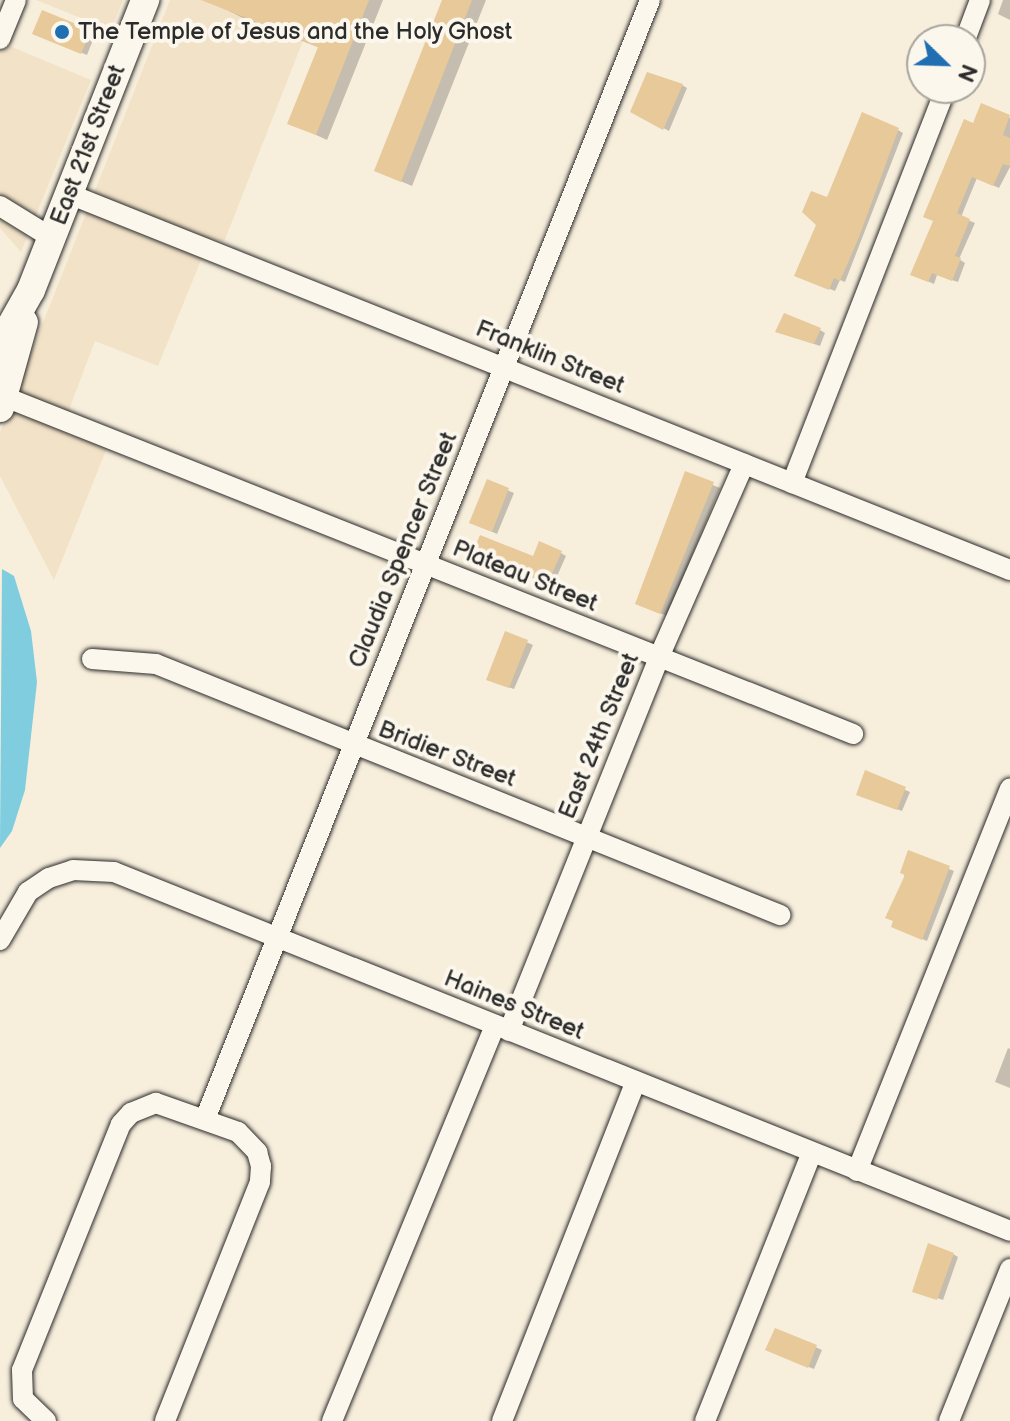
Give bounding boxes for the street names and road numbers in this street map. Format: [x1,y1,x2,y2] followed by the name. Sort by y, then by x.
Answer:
[44,61,132,229] street label: East 21st Street
[471,314,629,400] street label: Franklin Street
[342,427,464,673] street label: Claudia Spencer Street
[448,534,602,618] street label: Plateau Street
[553,649,645,823] street label: East 24th Street
[374,715,520,793] street label: Bridier Street
[440,964,588,1046] street label: Haines Street

